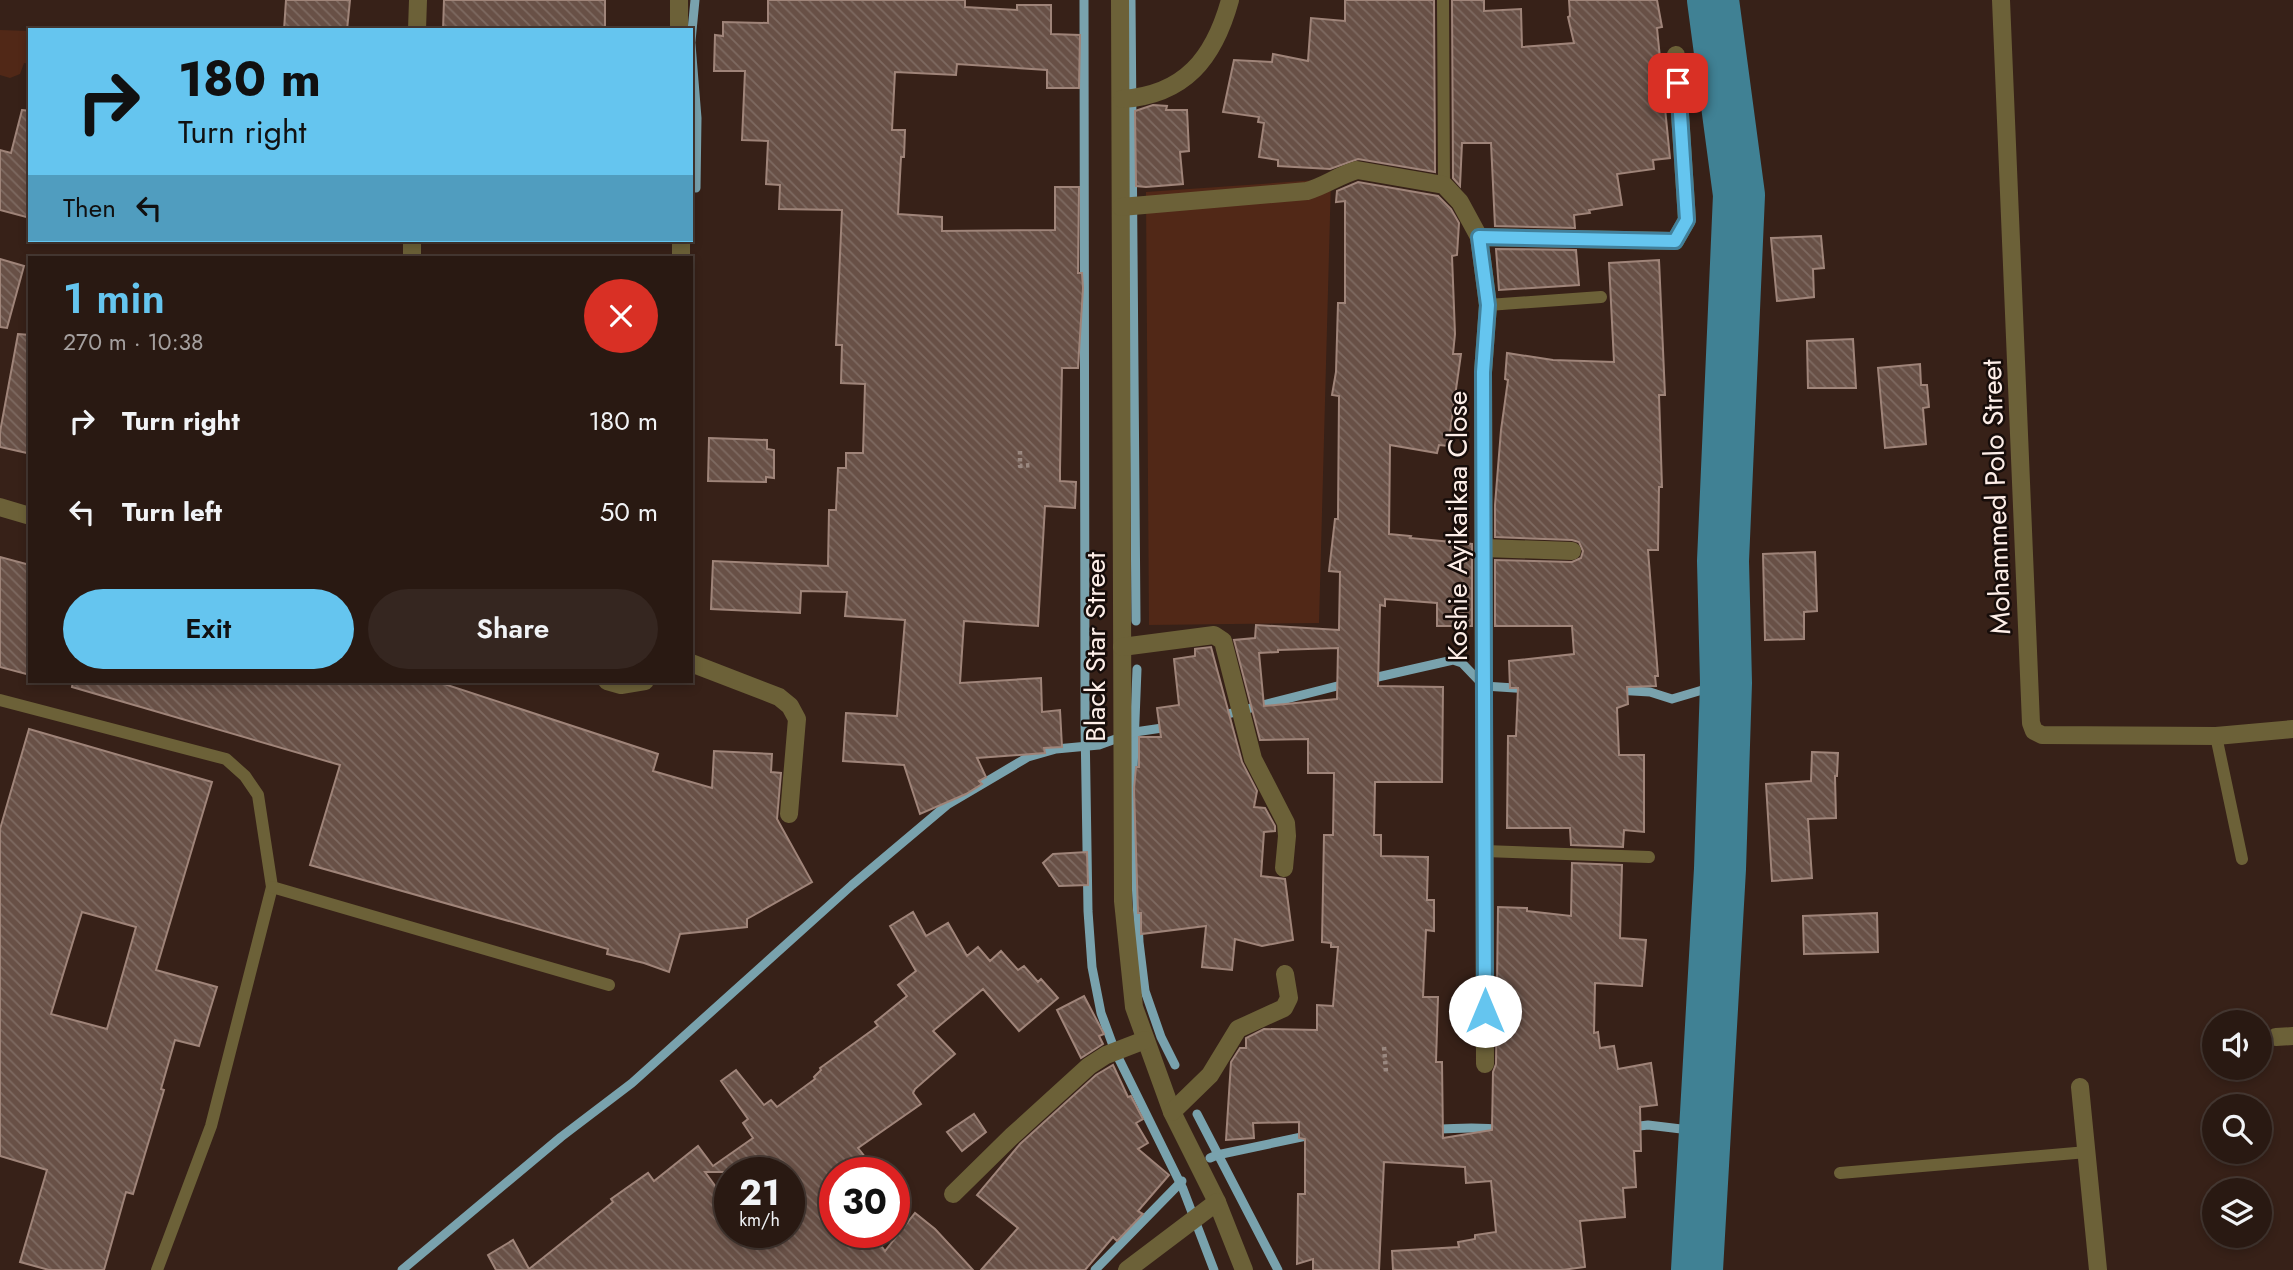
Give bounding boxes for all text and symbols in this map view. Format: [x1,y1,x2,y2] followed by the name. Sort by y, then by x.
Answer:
[178,44,321,114] text: 180 m
[1648,53,1708,113] pin
[63,56,154,147] icon: right
[1659,64,1697,102] icon: arrive
[178,109,307,155] text: Turn right
[63,189,116,227] text: Then
[130,189,168,227] icon: left
[63,268,165,329] text: 1 min
[584,279,658,353] button: close
[63,325,204,359] text: 270 m · 10:38
[1971,358,2021,635] street label: Mohammed Polo Street
[1437,391,1478,661] street label: Koshie Ayikaikaa Close
[63,402,101,440] icon: right
[122,402,240,440] text: Turn right
[588,402,658,440] text: 180 m
[63,493,101,531] icon: left
[122,493,222,531] text: Turn left
[600,493,658,531] text: 50 m
[1075,552,1116,742] street label: Black Star Street
[63,589,354,669] button: Exit
[368,589,658,669] button: Share
[1448,974,1522,1048] position arrow
[2202,1010,2272,1248] map controls
[2202,1010,2272,1080] button: sound
[2202,1094,2272,1164] button: search
[819,1157,910,1248] speed limit sign: 30
[739,1168,780,1218] text: 21
[2202,1178,2272,1248] button: layers
[739,1207,780,1233] text: km/h

